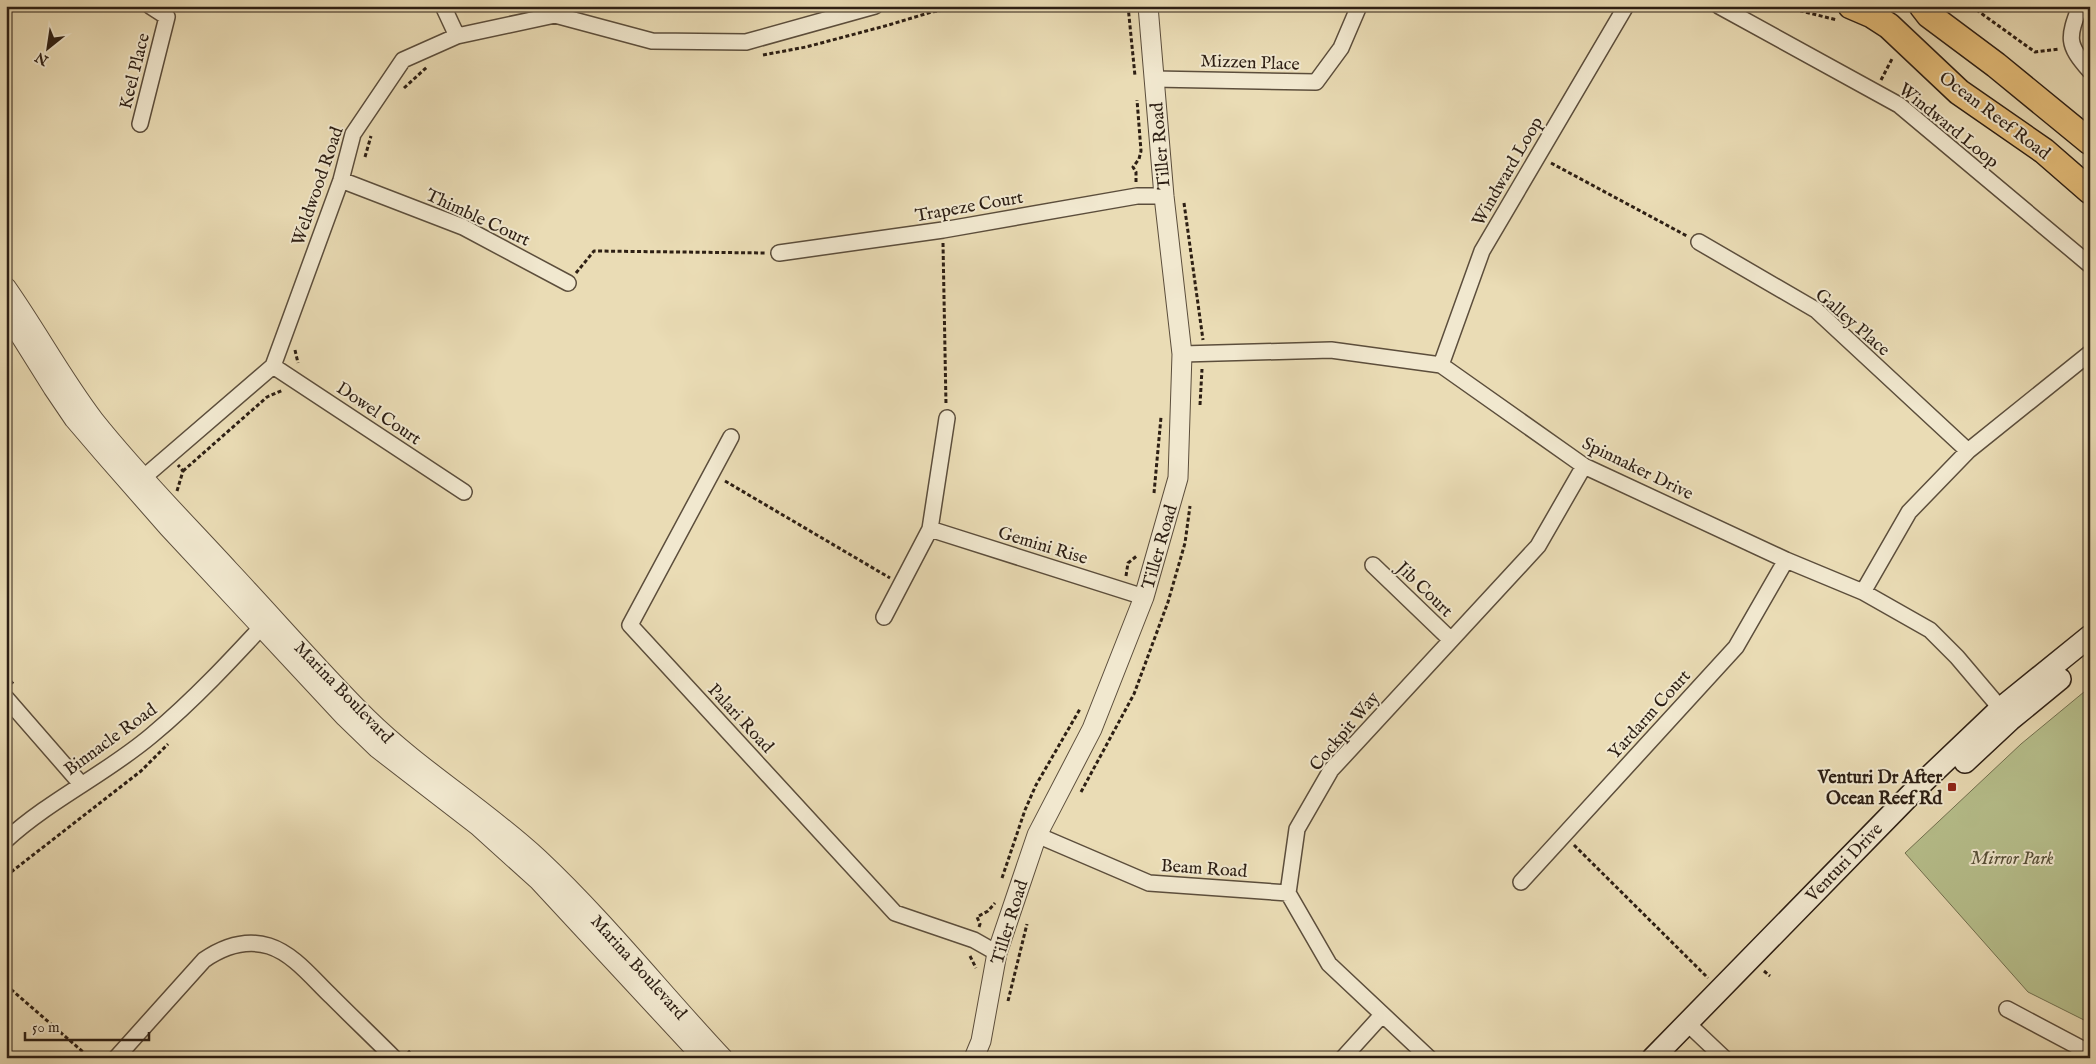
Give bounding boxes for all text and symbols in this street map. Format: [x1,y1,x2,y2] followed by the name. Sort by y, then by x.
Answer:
[22,22,72,72] north arrow
[115,31,156,112] street label: Keel Place
[32,48,53,70] text: N
[1200,50,1300,77] street label: Mizzen Place
[1934,67,2055,166] street label: Ocean Reef Road
[1893,79,2003,174] street label: Windward Loop
[1146,101,1177,190] street label: Tiller Road
[1468,113,1549,231] street label: Windward Loop
[287,124,350,249] street label: Weldwood Road
[421,184,533,253] street label: Thimble Court
[913,187,1025,228] street label: Trapeze Court
[1810,284,1894,362] street label: Galley Place
[331,377,425,451] street label: Dowel Court
[1578,433,1697,506] street label: Spinnaker Drive
[1137,502,1184,592] street label: Tiller Road
[995,522,1090,571] street label: Gemini Rise
[1389,556,1457,623] street label: Jib Court
[288,637,398,749] street label: Marina Boulevard
[1604,665,1696,765] street label: Yardarm Court
[702,679,778,759] street label: Palari Road
[1305,687,1385,777] street label: Cockpit Way
[60,699,162,782] street label: Binnacle Road
[1817,767,1942,811] place label: Venturi Dr After Ocean Reef Rd
[1946,781,1958,793] marker: Venturi Dr After Ocean Reef Rd
[1801,819,1889,908] street label: Venturi Drive
[1971,848,2054,871] park label: Mirror Park
[1160,855,1248,884] street label: Beam Road
[987,877,1034,967] street label: Tiller Road
[585,911,691,1026] street label: Marina Boulevard
[25,1009,149,1041] scale bar
[32,1018,60,1037] text: 50 m

